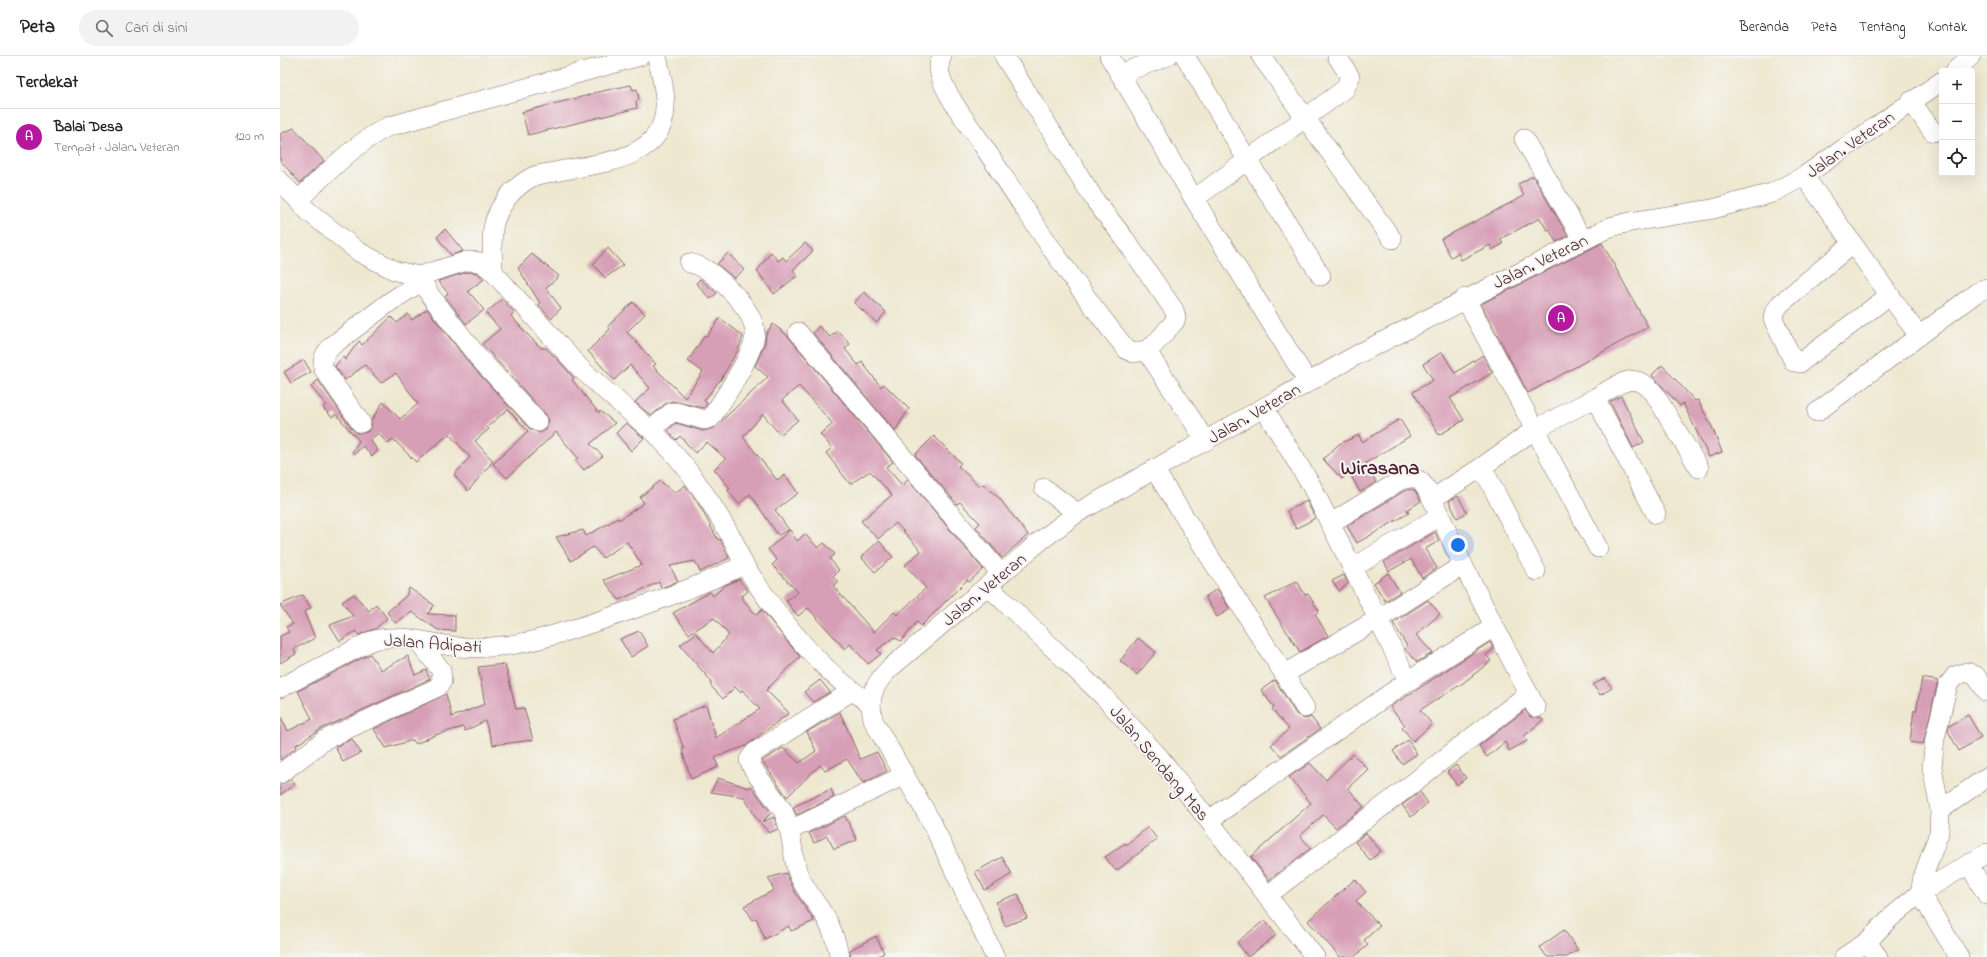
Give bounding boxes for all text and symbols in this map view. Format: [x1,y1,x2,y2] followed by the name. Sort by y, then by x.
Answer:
[79,10,359,46] search box
[20,14,55,41] text: Peta
[93,17,115,39] icon: search
[125,17,188,39] text: Cari di sini
[1739,17,1789,38] text: Beranda
[1811,17,1837,38] text: Peta
[1859,17,1906,38] text: Tentang
[1928,17,1967,38] text: Kontak
[1939,68,1975,176] map controls
[1939,68,1975,104] button: +
[16,70,78,95] text: Terdekat
[1939,104,1975,140] button: −
[1801,105,1901,186] street label: Jalan. Veteran
[54,116,123,138] text: Balai Desa
[25,127,33,146] text: A
[234,127,264,146] text: 120 m
[54,138,180,157] text: Tempat · Jalan. Veteran
[1939,140,1975,176] button: locate
[1489,228,1593,297] street label: Jalan. Veteran
[1548,303,1574,333] pin: A
[1204,378,1306,452] street label: Jalan. Veteran
[1341,455,1420,484] district label: Wirasana
[1448,535,1468,555] your location
[937,547,1033,634] street label: Jalan. Veteran
[383,629,483,661] street label: Jalan Adipati
[1101,701,1215,829] street label: Jalan Sendang Mas

